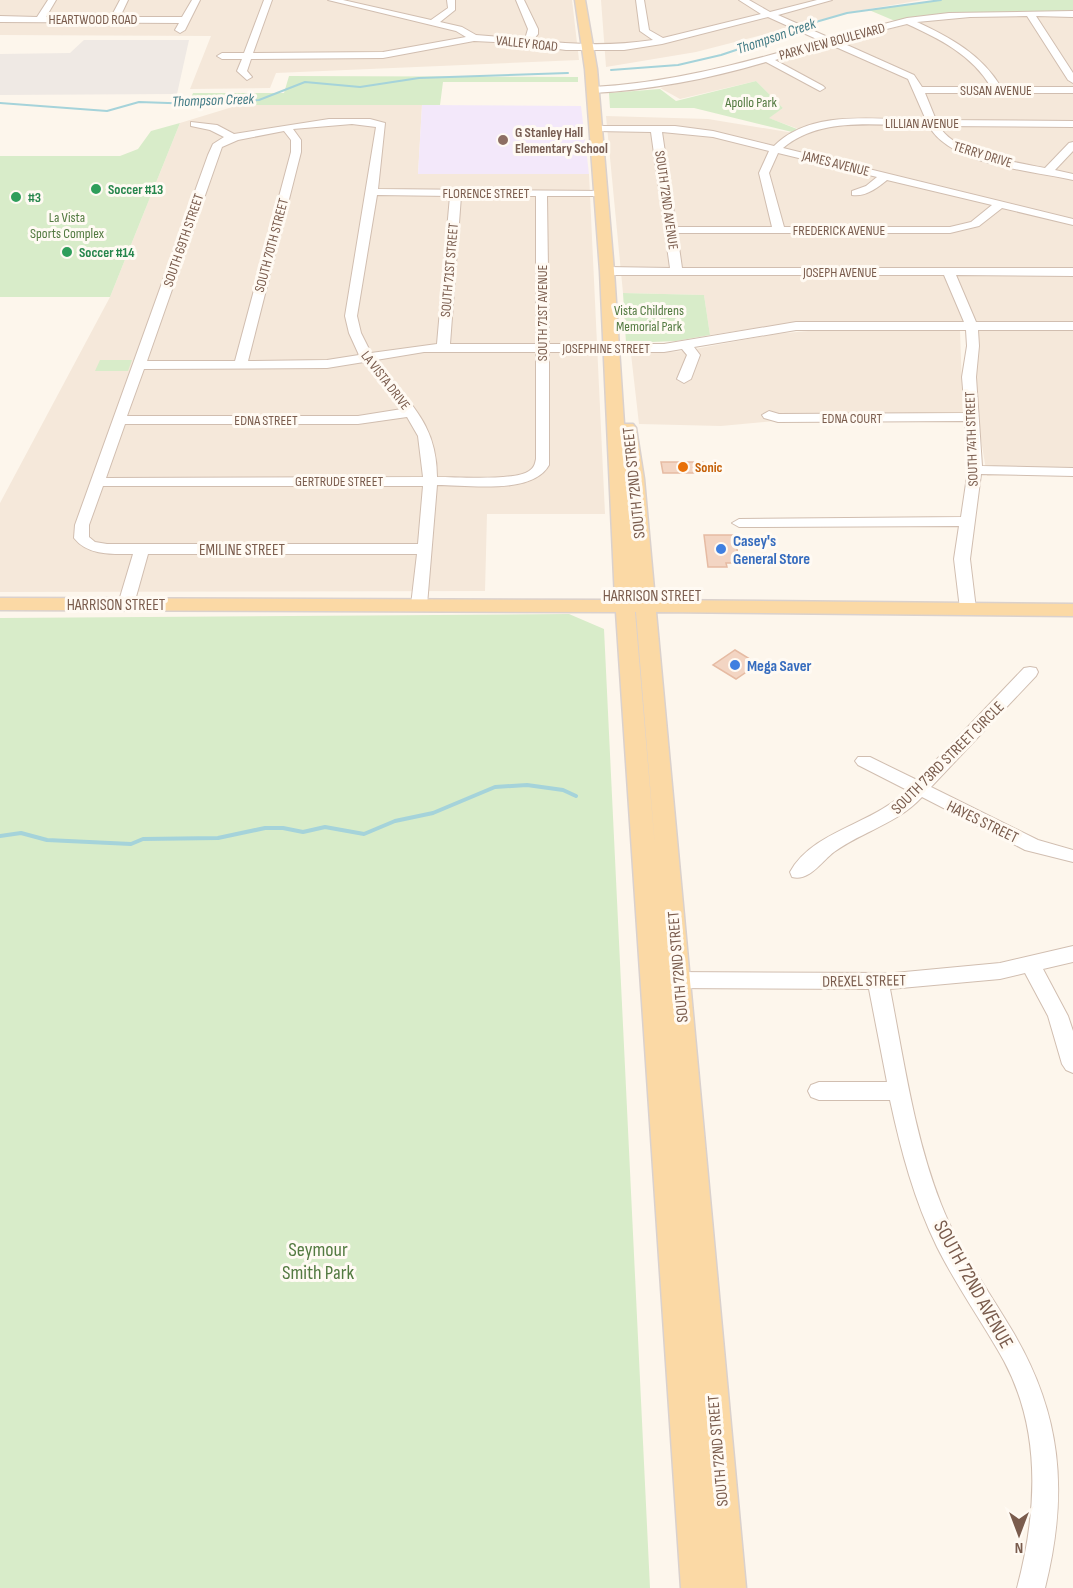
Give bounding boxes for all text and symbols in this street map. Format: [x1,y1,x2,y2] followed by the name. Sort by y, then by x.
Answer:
[49,11,138,28] street label: HEARTWOOD ROAD
[734,14,818,59] water label: Thompson Creek
[777,19,887,64] street label: PARK VIEW BOULEVARD
[495,32,559,55] street label: VALLEY ROAD
[960,82,1032,99] street label: SUSAN AVENUE
[172,90,255,111] water label: Thompson Creek
[724,94,777,111] park label: Apollo Park
[885,115,959,132] street label: LILLIAN AVENUE
[515,124,608,157] place label: G Stanley Hall Elementary School
[496,133,510,147] marker: G Stanley Hall Elementary School
[951,138,1014,172] street label: TERRY DRIVE
[800,147,871,180] street label: JAMES AVENUE
[651,149,682,251] street label: SOUTH 72ND AVENUE
[108,181,163,198] place label: Soccer #13
[89,182,103,196] marker: Soccer #13
[443,185,530,202] street label: FLORENCE STREET
[28,189,41,206] place label: #3
[9,190,23,204] marker: #3
[160,191,207,289] street label: SOUTH 69TH STREET
[251,196,292,294] street label: SOUTH 70TH STREET
[30,209,105,242] park label: La Vista Sports Complex
[437,222,462,318] street label: SOUTH 71ST STREET
[793,222,886,239] street label: FREDERICK AVENUE
[79,244,135,261] place label: Soccer #14
[60,245,74,259] marker: Soccer #14
[534,264,551,361] street label: SOUTH 71ST AVENUE
[802,264,877,281] street label: JOSEPH AVENUE
[614,302,684,335] park label: Vista Childrens Memorial Park
[561,340,650,357] street label: JOSEPHINE STREET
[357,347,414,413] street label: LA VISTA DRIVE
[961,391,982,487] street label: SOUTH 74TH STREET
[822,410,883,427] street label: EDNA COURT
[234,412,298,429] street label: EDNA STREET
[619,426,650,539] street label: SOUTH 72ND STREET
[695,459,722,476] place label: Sonic
[676,460,690,474] marker: Sonic
[295,473,383,490] street label: GERTRUDE STREET
[733,532,810,569] place label: Casey's General Store
[199,541,286,560] street label: EMILINE STREET
[714,542,728,556] marker: Casey's General Store
[603,587,702,606] street label: HARRISON STREET
[67,596,166,615] street label: HARRISON STREET
[747,657,812,676] place label: Mega Saver
[728,658,742,672] marker: Mega Saver
[888,698,1009,819] street label: SOUTH 73RD STREET CIRCLE
[943,797,1022,848] street label: HAYES STREET
[664,910,693,1023] street label: SOUTH 72ND STREET
[822,971,907,992] street label: DREXEL STREET
[928,1216,1018,1353] street label: SOUTH 72ND AVENUE
[282,1238,354,1285] park label: Seymour Smith Park
[704,1394,733,1507] street label: SOUTH 72ND STREET
[989,1504,1049,1564] north arrow
[1015,1538,1023,1557] text: N

